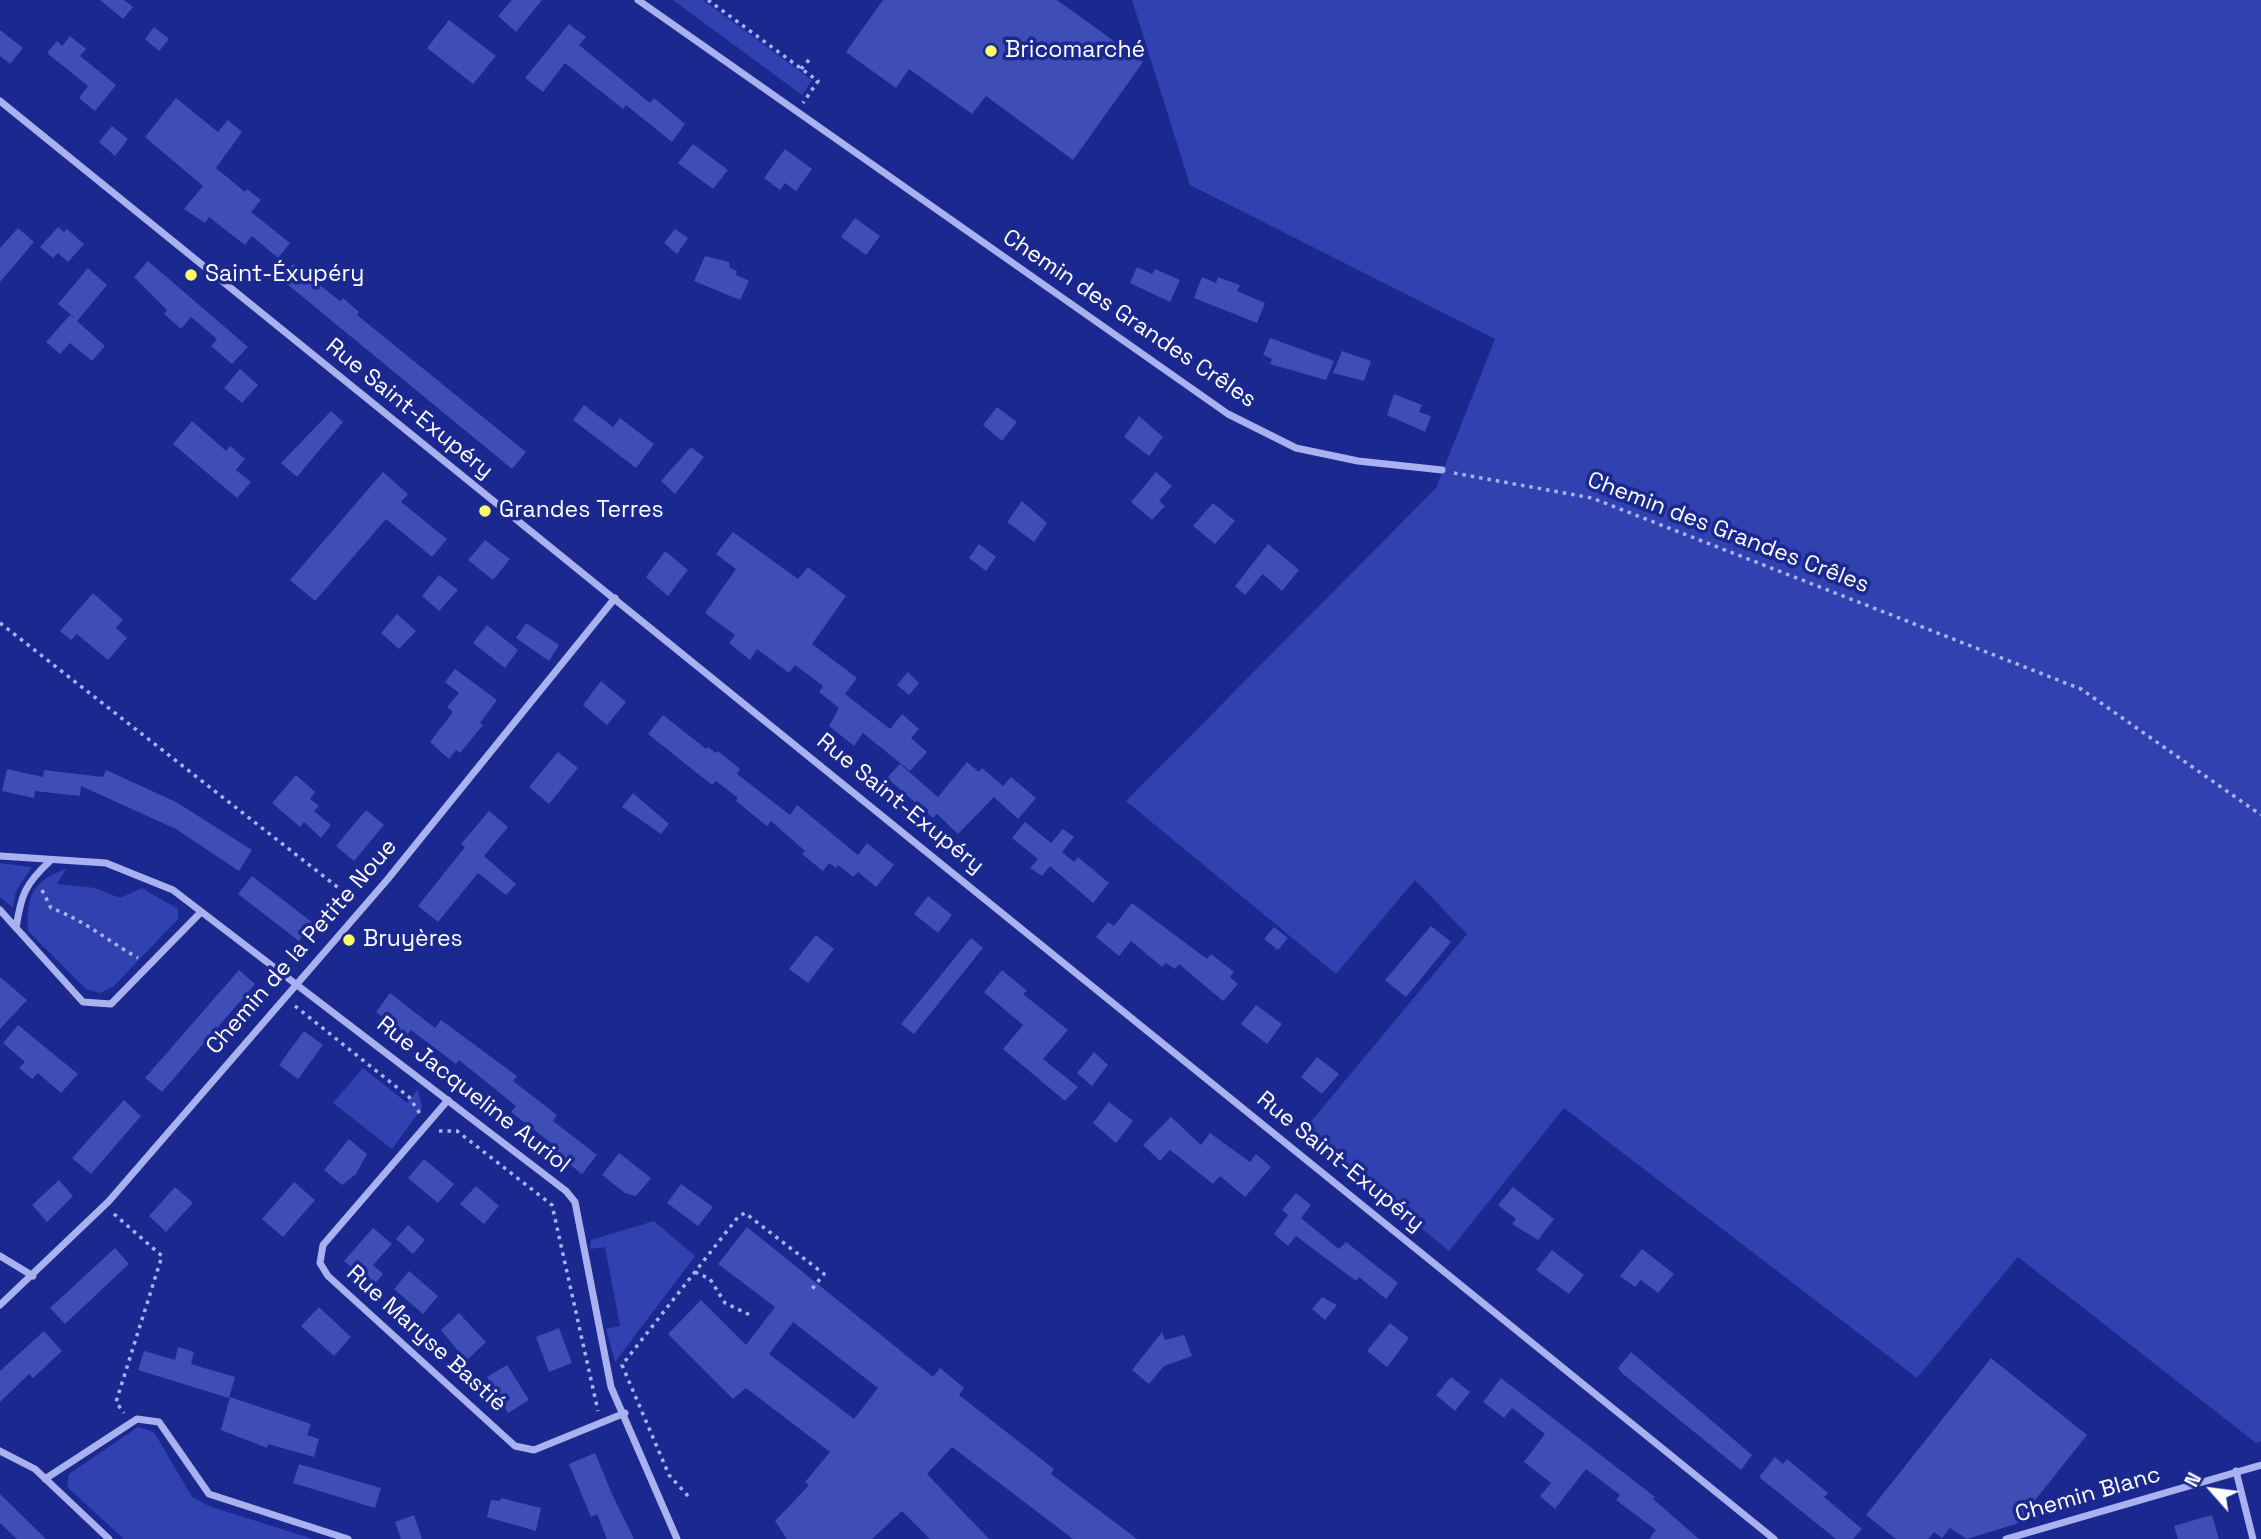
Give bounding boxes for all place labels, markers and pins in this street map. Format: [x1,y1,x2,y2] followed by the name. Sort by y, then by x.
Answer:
[1005,37,1145,65] place label: Bricomarché
[983,43,999,59] marker: Bricomarché
[205,261,364,289] place label: Saint-Éxupéry
[183,267,199,283] marker: Saint-Éxupéry
[499,497,664,525] place label: Grandes Terres
[477,503,493,519] marker: Grandes Terres
[363,926,463,954] place label: Bruyères
[341,932,357,948] marker: Bruyères

